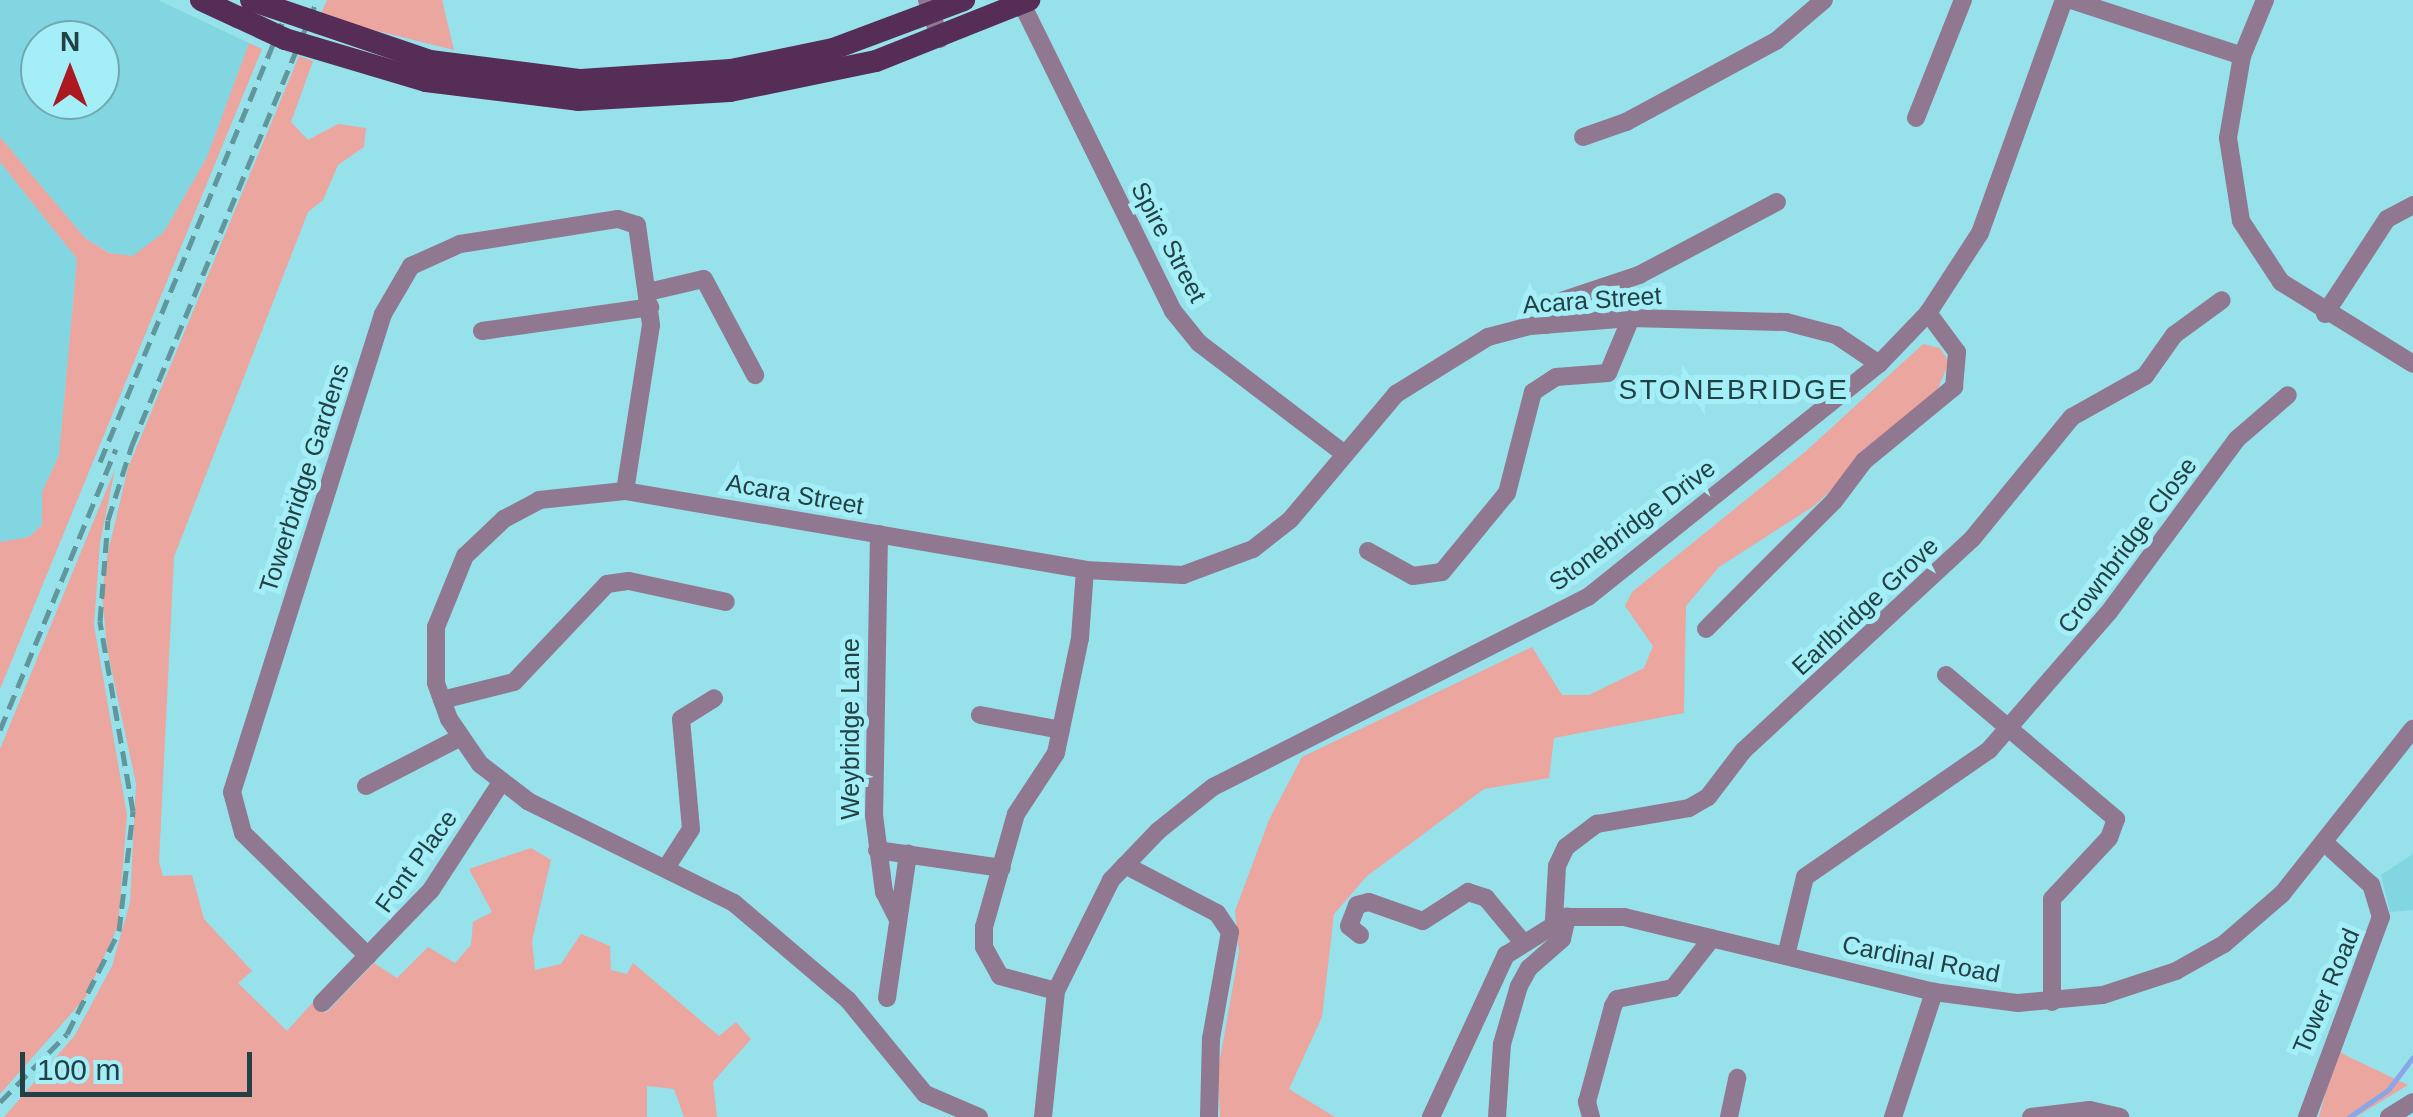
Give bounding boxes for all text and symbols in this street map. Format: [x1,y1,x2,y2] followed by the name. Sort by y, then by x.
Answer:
[20,20,120,120] north arrow
[60,26,80,57] text: N
[1125,177,1213,307] street label: Spire Street
[1522,280,1662,320] street label: Acara Street
[253,360,355,596] street label: Towerbridge Gardens
[1619,373,1849,407] district label: STONEBRIDGE
[2051,451,2203,639] street label: Crownbridge Close
[1543,453,1721,597] street label: Stonebridge Drive
[724,467,866,521] street label: Acara Street
[1786,531,1944,681] street label: Earlbridge Grove
[835,638,865,820] street label: Weybridge Lane
[369,804,463,918] street label: Font Place
[2286,924,2366,1058] street label: Tower Road
[1840,929,2002,989] street label: Cardinal Road
[25,1032,258,1094] scale bar
[37,1053,120,1086] text: 100 m

